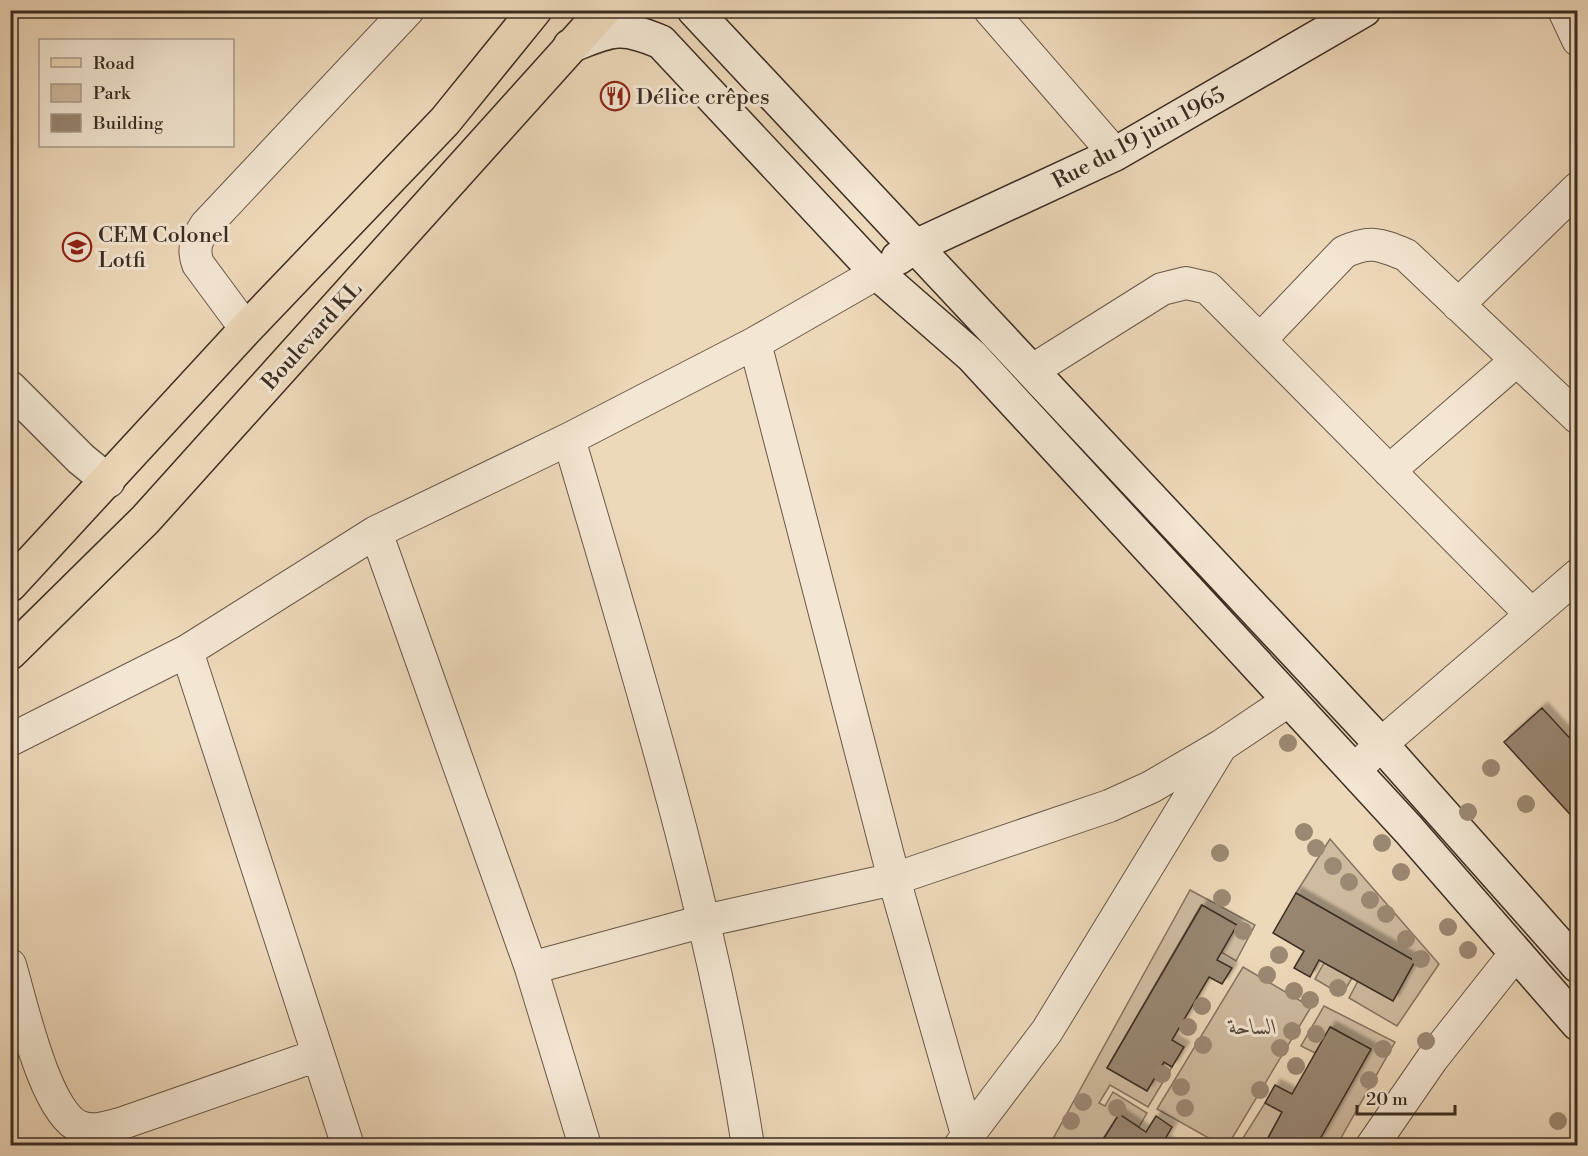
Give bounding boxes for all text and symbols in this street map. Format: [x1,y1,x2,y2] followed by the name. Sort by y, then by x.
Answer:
[39,39,234,147] legend
[93,52,136,75] text: Road
[599,80,631,112] restaurant icon: Délice crêpes
[1048,81,1230,195] street label: Rue du 19 juin 1965
[93,82,132,105] text: Park
[636,84,770,111] place label: Délice crêpes
[92,112,164,135] text: Building
[98,222,230,274] place label: CEM Colonel Lotfi
[61,231,93,263] school or university icon: CEM Colonel Lotfi
[256,276,368,397] street label: Boulevard KL
[1227,1014,1277,1041] park label: الساحة
[1357,1078,1454,1116] scale bar
[1366,1088,1408,1111] text: 20 m

